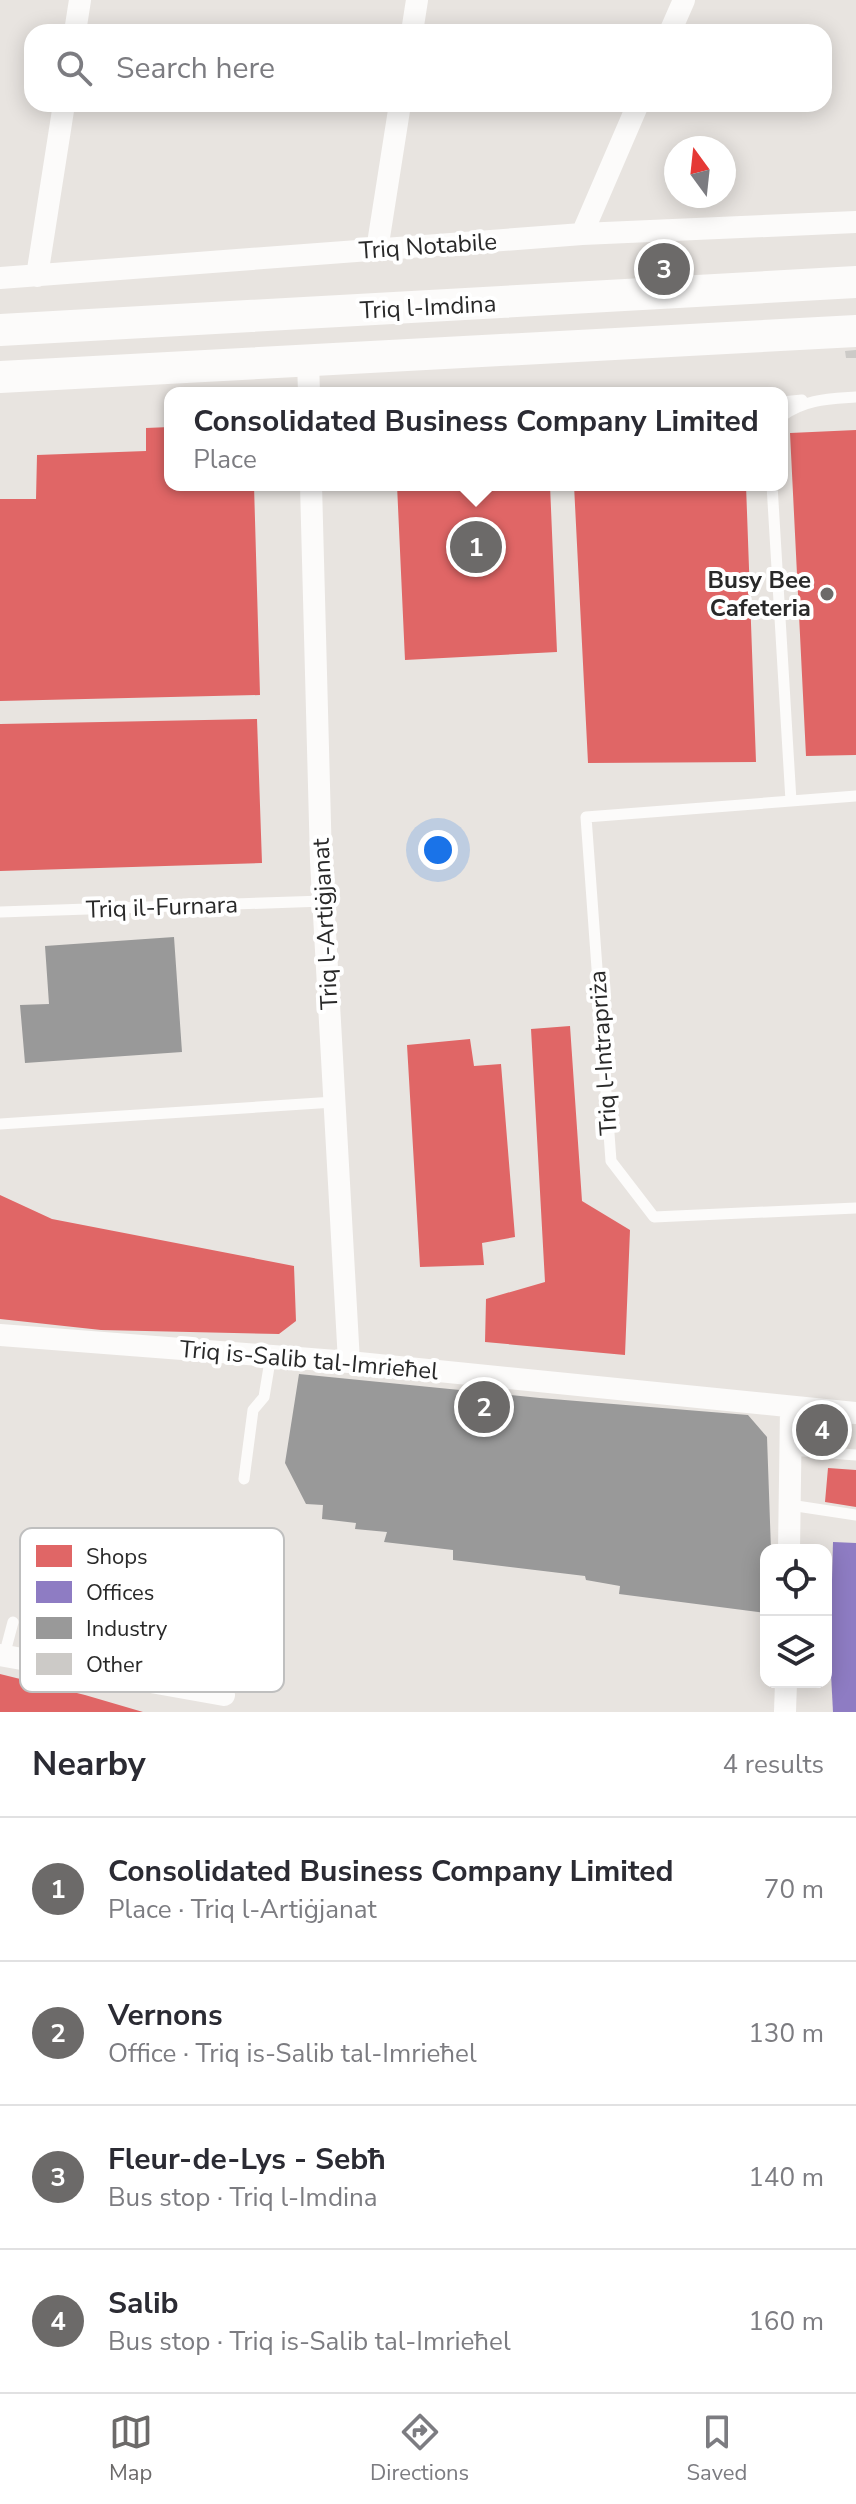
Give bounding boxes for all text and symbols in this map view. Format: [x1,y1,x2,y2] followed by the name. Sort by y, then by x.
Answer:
[24,24,832,112] search box
[52,46,96,90] icon: search
[116,48,275,89] text: Search here
[664,136,736,208] north arrow
[358,225,498,267] street label: Triq Notabile
[638,239,690,299] pin: 3
[359,287,497,327] street label: Triq l-Imdina
[164,387,788,491] popup
[193,401,759,442] text: Consolidated Business Company Limited
[193,442,257,477] text: Place
[450,517,502,577] pin: 1
[707,564,811,624] place label: Busy Bee Cafeteria
[818,585,836,603] marker: Busy Bee Cafeteria
[418,830,458,870] your location
[305,837,345,1010] street label: Triq l-Artiġjanat
[85,888,239,926] street label: Triq il-Furnara
[581,969,625,1137] street label: Triq l-Intrapriża
[178,1333,440,1387] street label: Triq is-Salib tal-Imrieħel
[458,1377,510,1437] pin: 2
[796,1400,848,1460] pin: 4
[20,1528,284,1692] legend
[86,1542,148,1572] text: Shops
[760,1544,832,1688] map controls
[760,1544,832,1616] button: locate
[86,1578,154,1608] text: Offices
[86,1614,168,1644] text: Industry
[760,1616,832,1688] button: layers
[86,1650,143,1680] text: Other
[32,1741,146,1787] text: Nearby
[723,1747,824,1782] text: 4 results
[108,1851,674,1892] text: Consolidated Business Company Limited
[50,1872,66,1907] text: 1
[764,1872,824,1907] text: 70 m
[108,1892,377,1927] text: Place · Triq l-Artiġjanat
[108,1995,223,2036] text: Vernons
[50,2016,66,2051] text: 2
[748,2016,824,2051] text: 130 m
[108,2036,477,2071] text: Office · Triq is-Salib tal-Imrieħel
[108,2139,386,2180] text: Fleur-de-Lys - Sebħ
[50,2160,66,2195] text: 3
[748,2160,824,2195] text: 140 m
[108,2180,378,2215] text: Bus stop · Triq l-Imdina
[108,2283,179,2324] text: Salib
[50,2304,66,2339] text: 4
[748,2304,824,2339] text: 160 m
[108,2324,511,2359] text: Bus stop · Triq is-Salib tal-Imrieħel
[109,2410,153,2488] tab: Map
[370,2410,469,2488] tab: Directions
[687,2410,747,2488] tab: Saved

